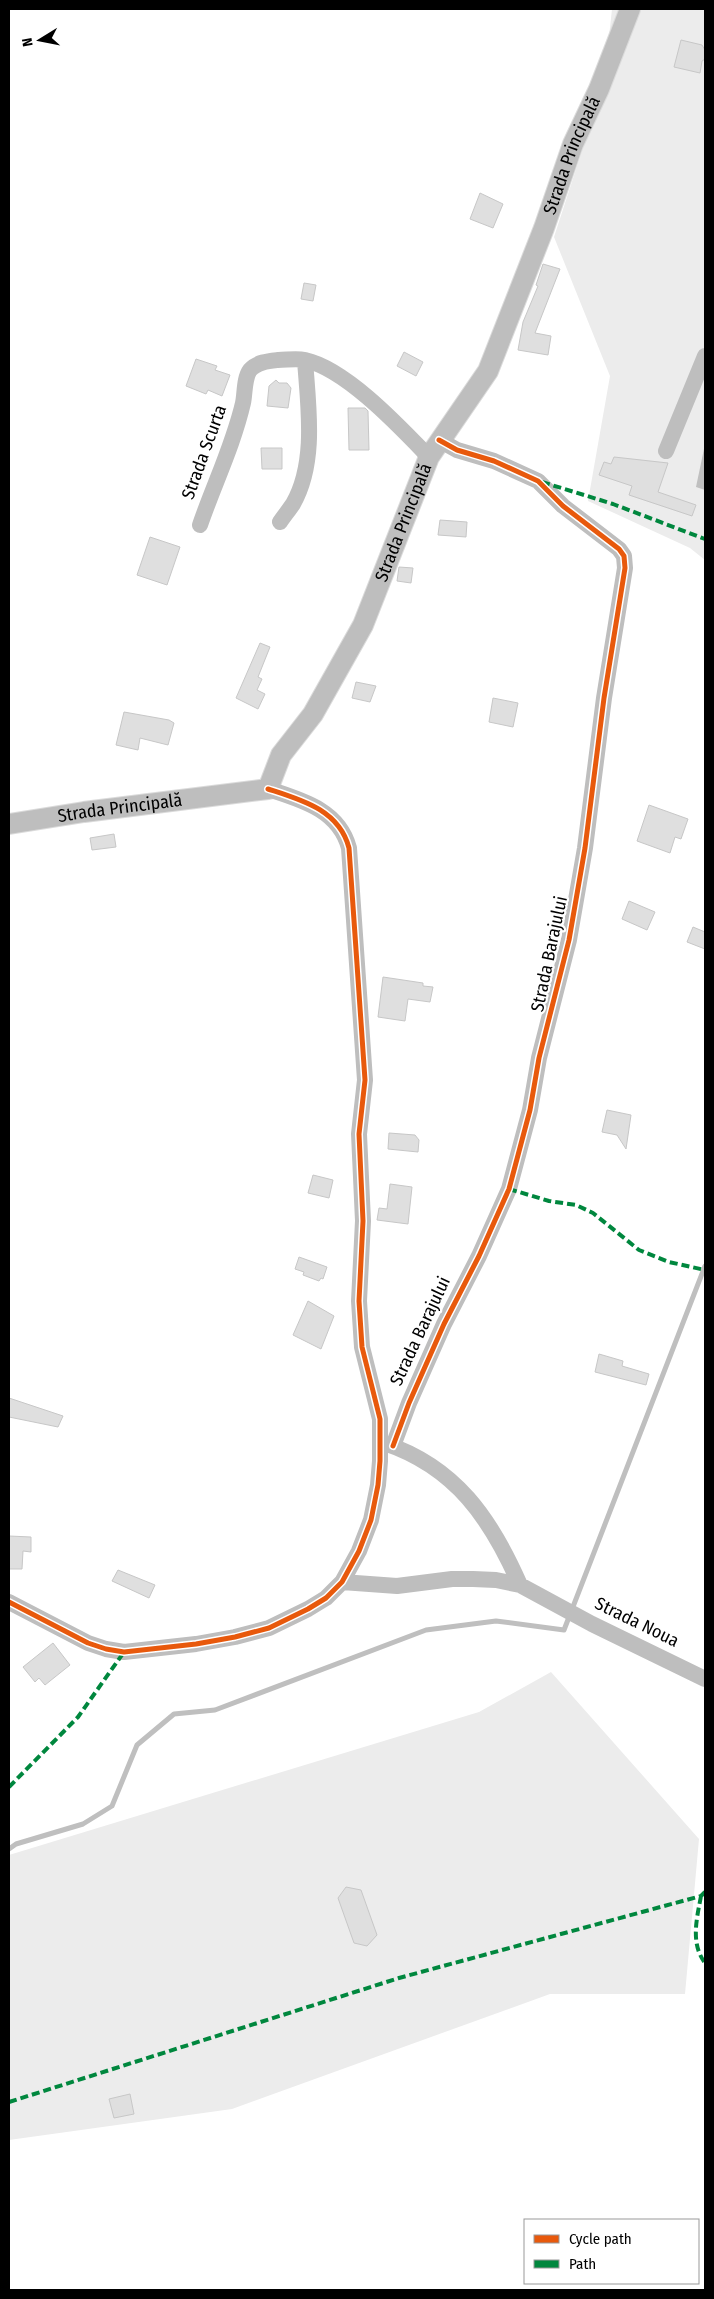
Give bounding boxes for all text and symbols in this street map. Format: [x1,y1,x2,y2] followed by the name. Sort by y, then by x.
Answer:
[15,15,65,65] north arrow
[19,37,37,48] text: N
[539,93,605,217] street label: Strada Principală
[177,402,231,502] street label: Strada Scurta
[370,460,436,585] street label: Strada Principală
[56,789,183,827] street label: Strada Principală
[526,894,572,1014] street label: Strada Barajului
[385,1273,455,1389] street label: Strada Barajului
[591,1592,683,1652] street label: Strada Noua
[524,2219,699,2284] legend
[569,2230,632,2248] text: Cycle path
[569,2255,596,2273] text: Path

